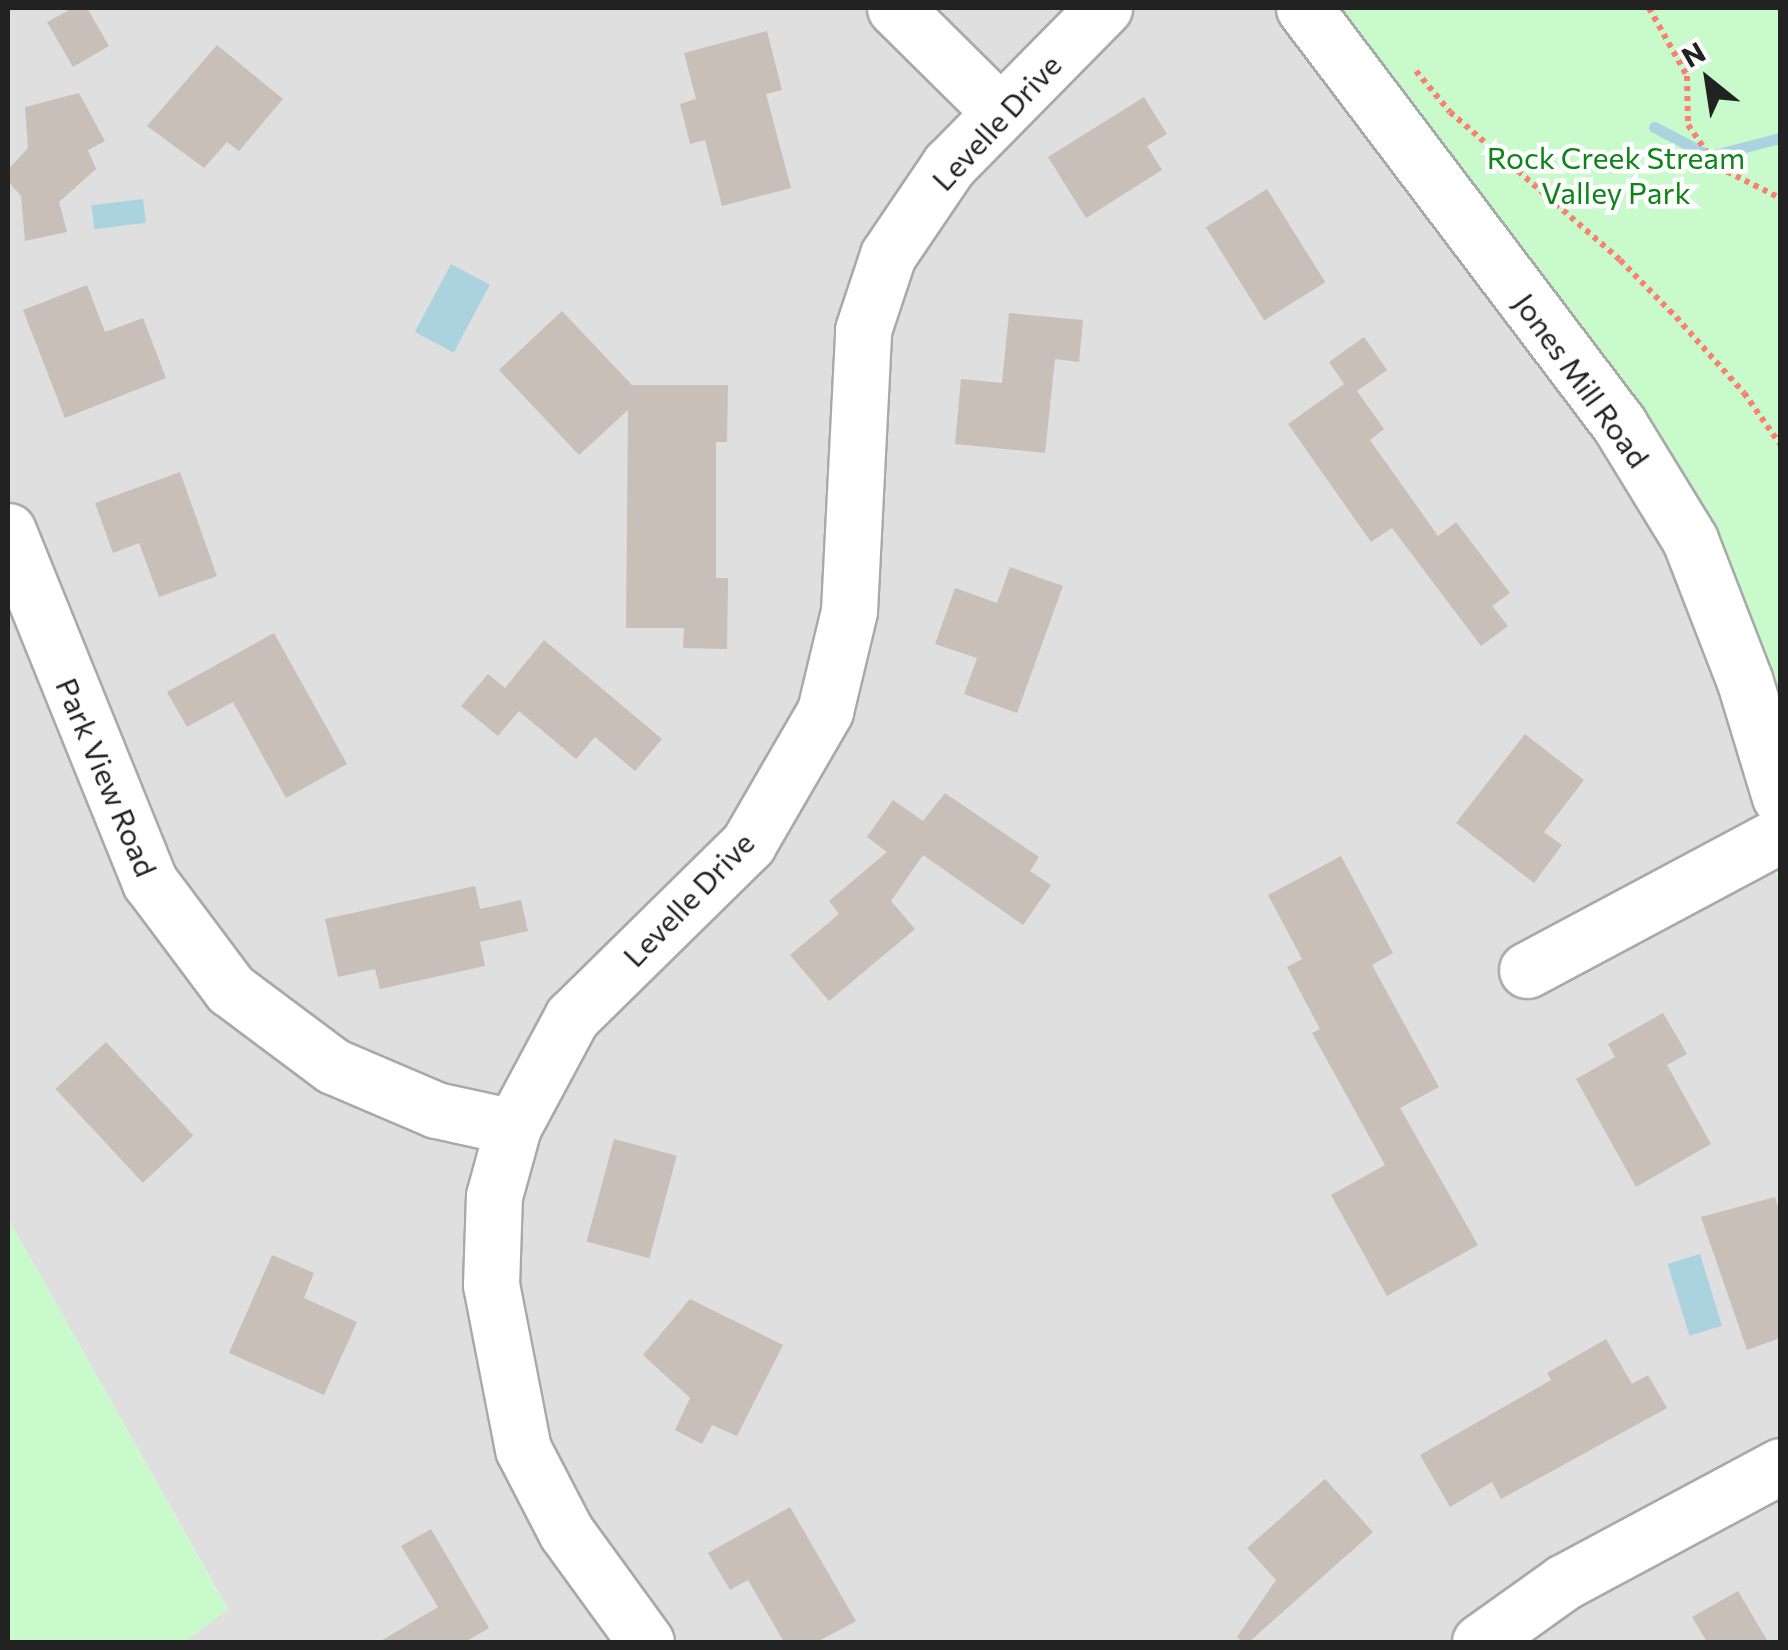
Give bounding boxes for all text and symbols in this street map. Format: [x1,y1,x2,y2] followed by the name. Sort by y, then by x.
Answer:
[1658,30,1758,130] north arrow
[1675,34,1711,74] text: N
[924,47,1068,197] street label: Levelle Drive
[1487,139,1745,210] park label: Rock Creek Stream Valley Park
[1507,286,1657,474] street label: Jones Mill Road
[49,672,165,882] street label: Park View Road
[615,824,761,974] street label: Levelle Drive

